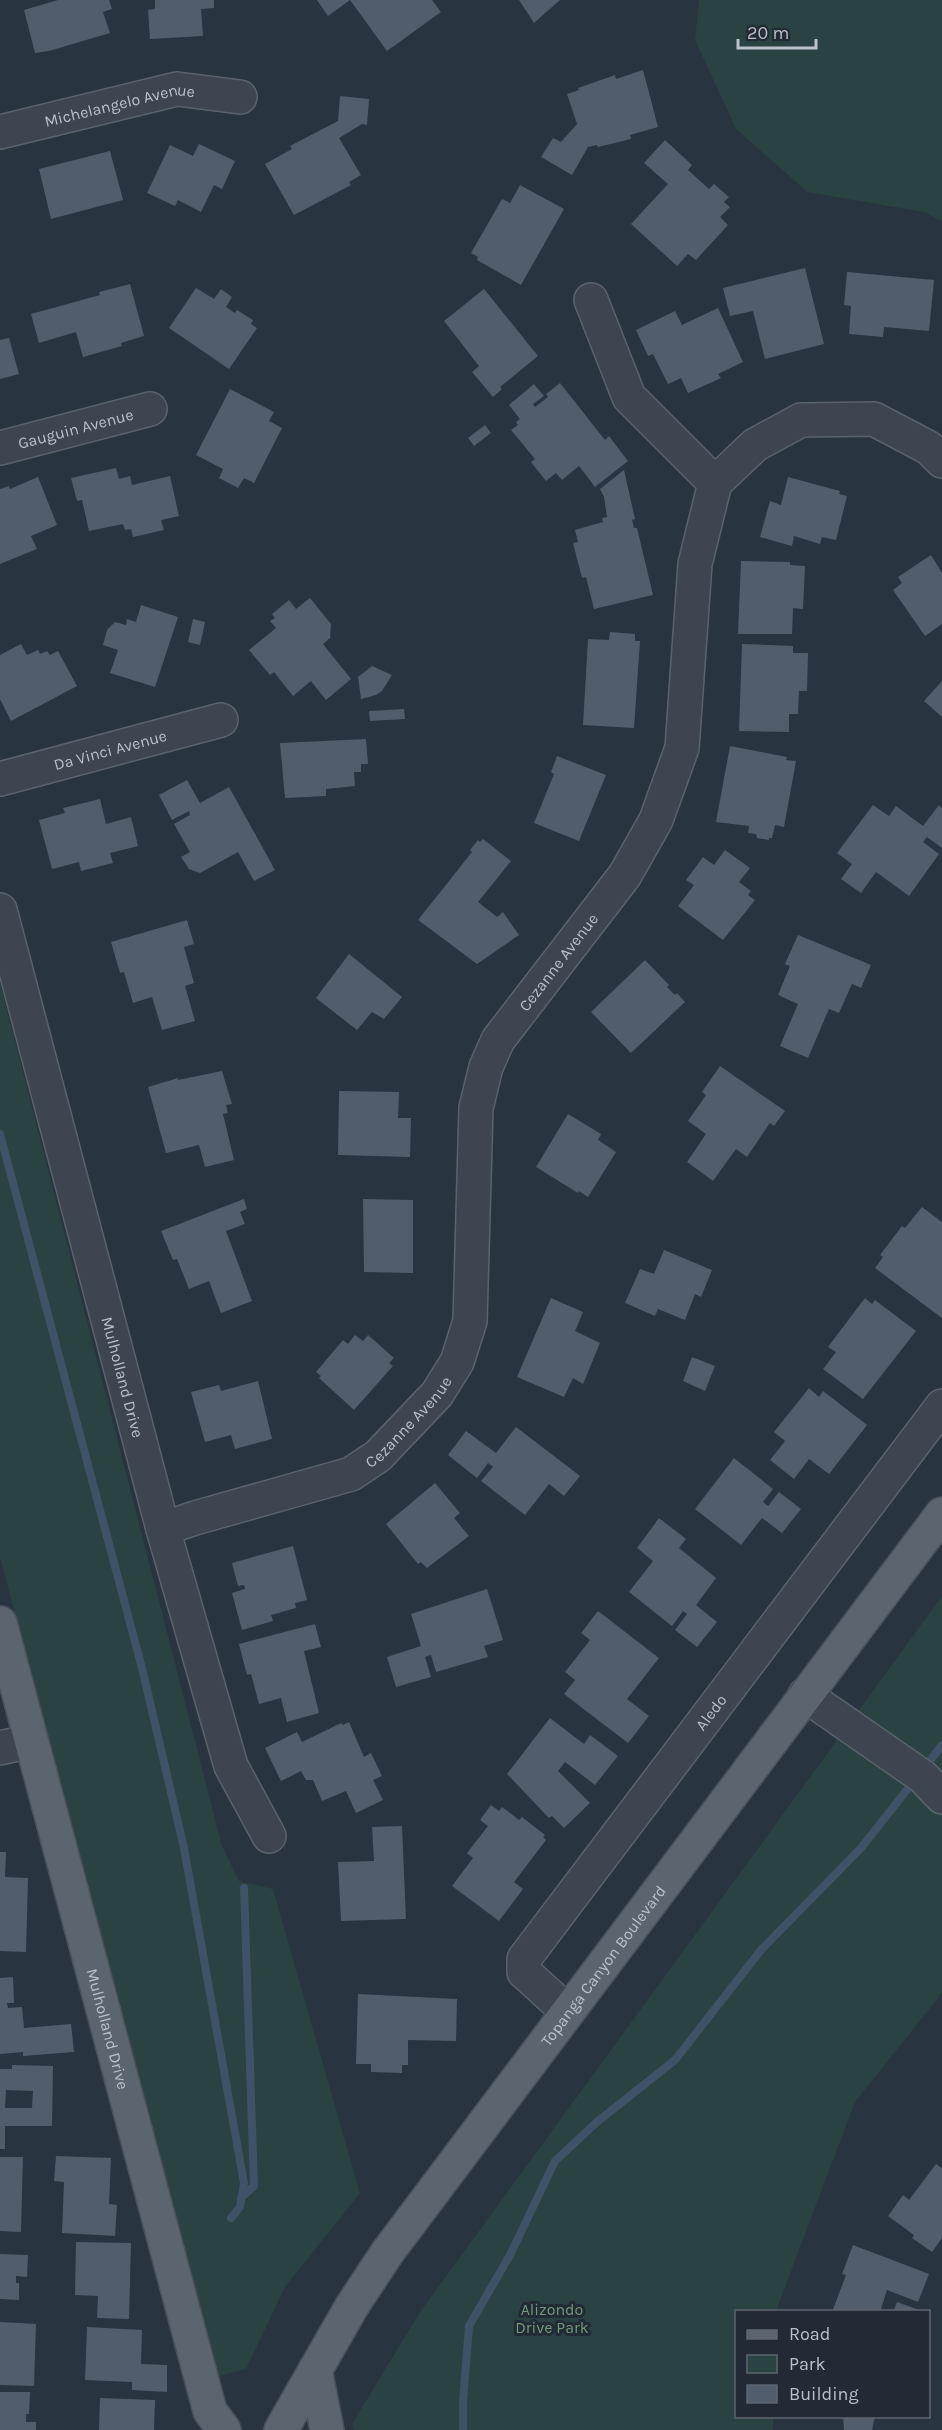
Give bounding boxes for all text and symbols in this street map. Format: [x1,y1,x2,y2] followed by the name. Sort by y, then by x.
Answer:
[738,12,816,50] scale bar
[747,22,789,44] text: 20 m
[42,80,196,130] street label: Michelangelo Avenue
[16,404,135,452] street label: Gauguin Avenue
[52,725,169,774] street label: Da Vinci Avenue
[514,909,602,1015] street label: Cezanne Avenue
[98,1315,148,1440] street label: Mulholland Drive
[361,1373,455,1471] street label: Cezanne Avenue
[691,1690,730,1734] street label: Aledo
[536,1881,669,2050] street label: Topanga Canyon Boulevard
[83,1966,133,2091] street label: Mulholland Drive
[515,2300,589,2337] park label: Alizondo Drive Park
[735,2310,930,2418] legend
[789,2323,830,2345] text: Road
[789,2353,826,2375] text: Park
[789,2383,859,2405] text: Building

